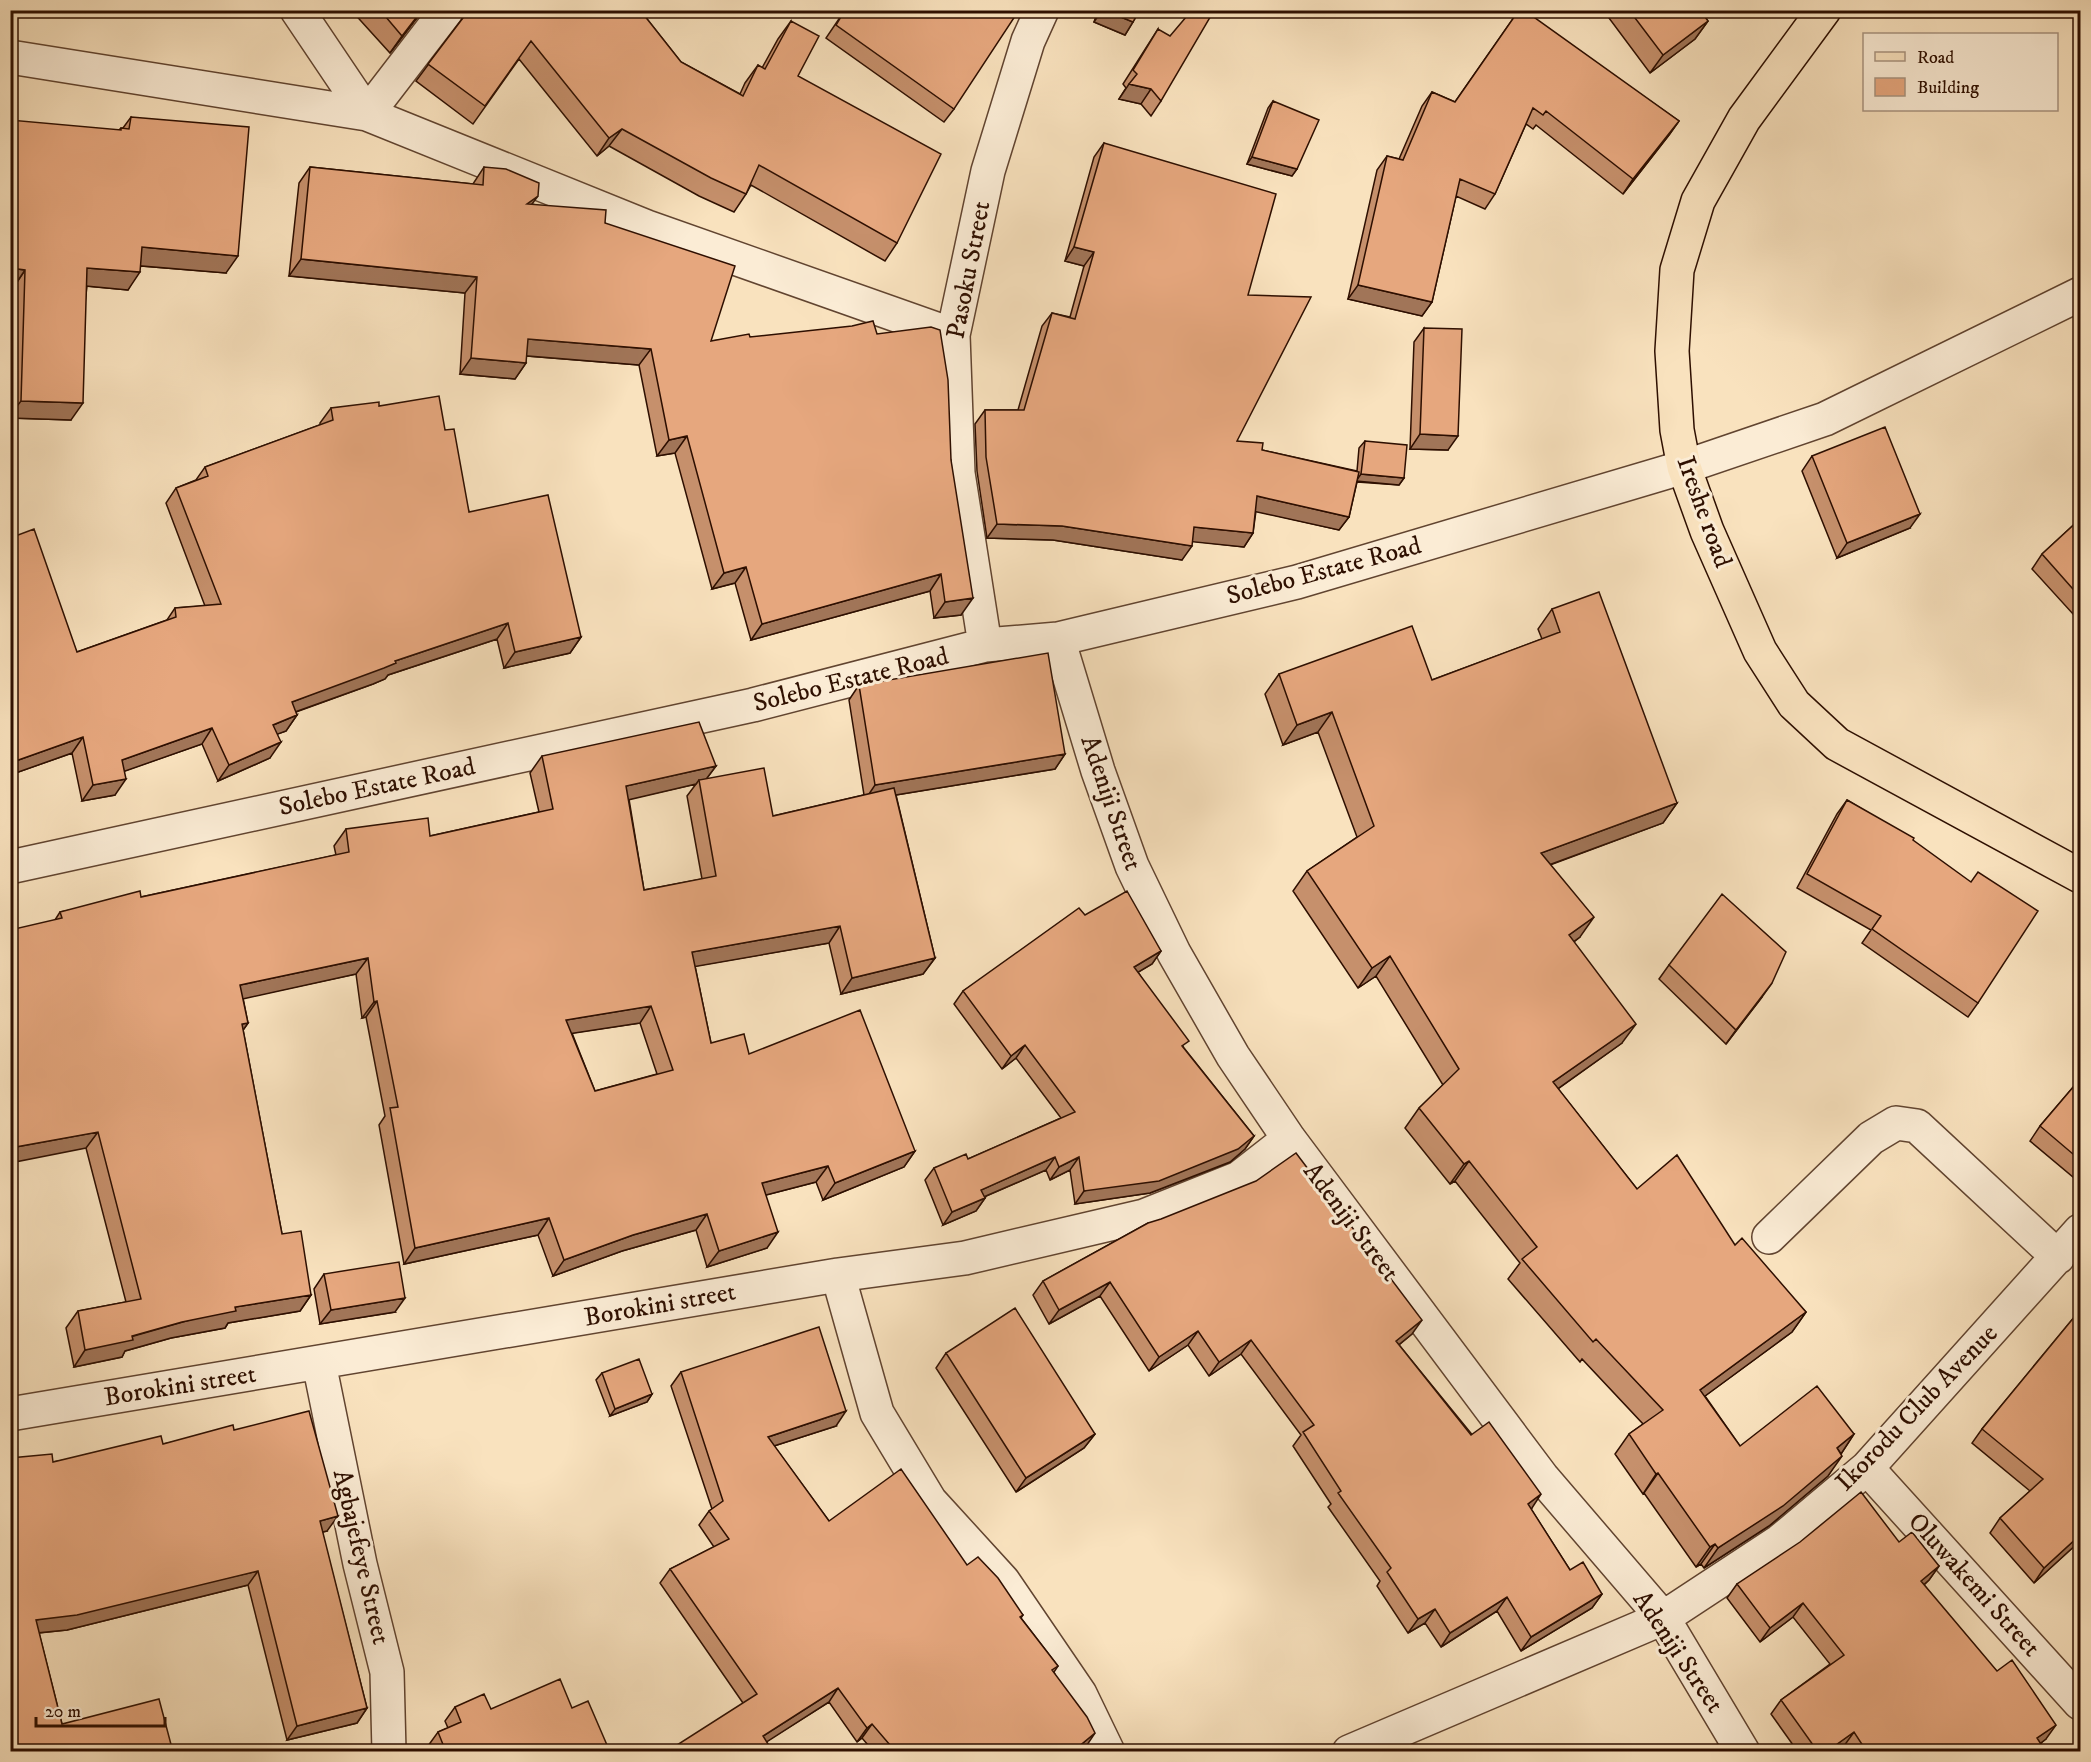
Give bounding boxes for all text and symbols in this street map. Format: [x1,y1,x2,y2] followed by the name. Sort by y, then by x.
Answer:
[1863,33,2058,111] legend
[1917,47,1954,69] text: Road
[1917,77,1979,99] text: Building
[939,198,999,342] street label: Pasoku Street
[1669,452,1739,572] street label: Ireshe road
[1223,529,1425,613] street label: Solebo Estate Road
[750,640,952,720] street label: Solebo Estate Road
[1073,731,1149,875] street label: Adeniji Street
[276,750,478,824] street label: Solebo Estate Road
[1296,1156,1406,1288] street label: Adeniji Street
[582,1275,738,1335] street label: Borokini street
[1829,1318,2005,1498] street label: Ikorodu Club Avenue
[102,1358,258,1414] street label: Borokini street
[325,1466,397,1648] street label: Agbajefeye Street
[1901,1506,2047,1664] street label: Oluwakemi Street
[1625,1585,1731,1719] street label: Adeniji Street
[36,1690,165,1728] scale bar
[45,1701,81,1723] text: 20 m

